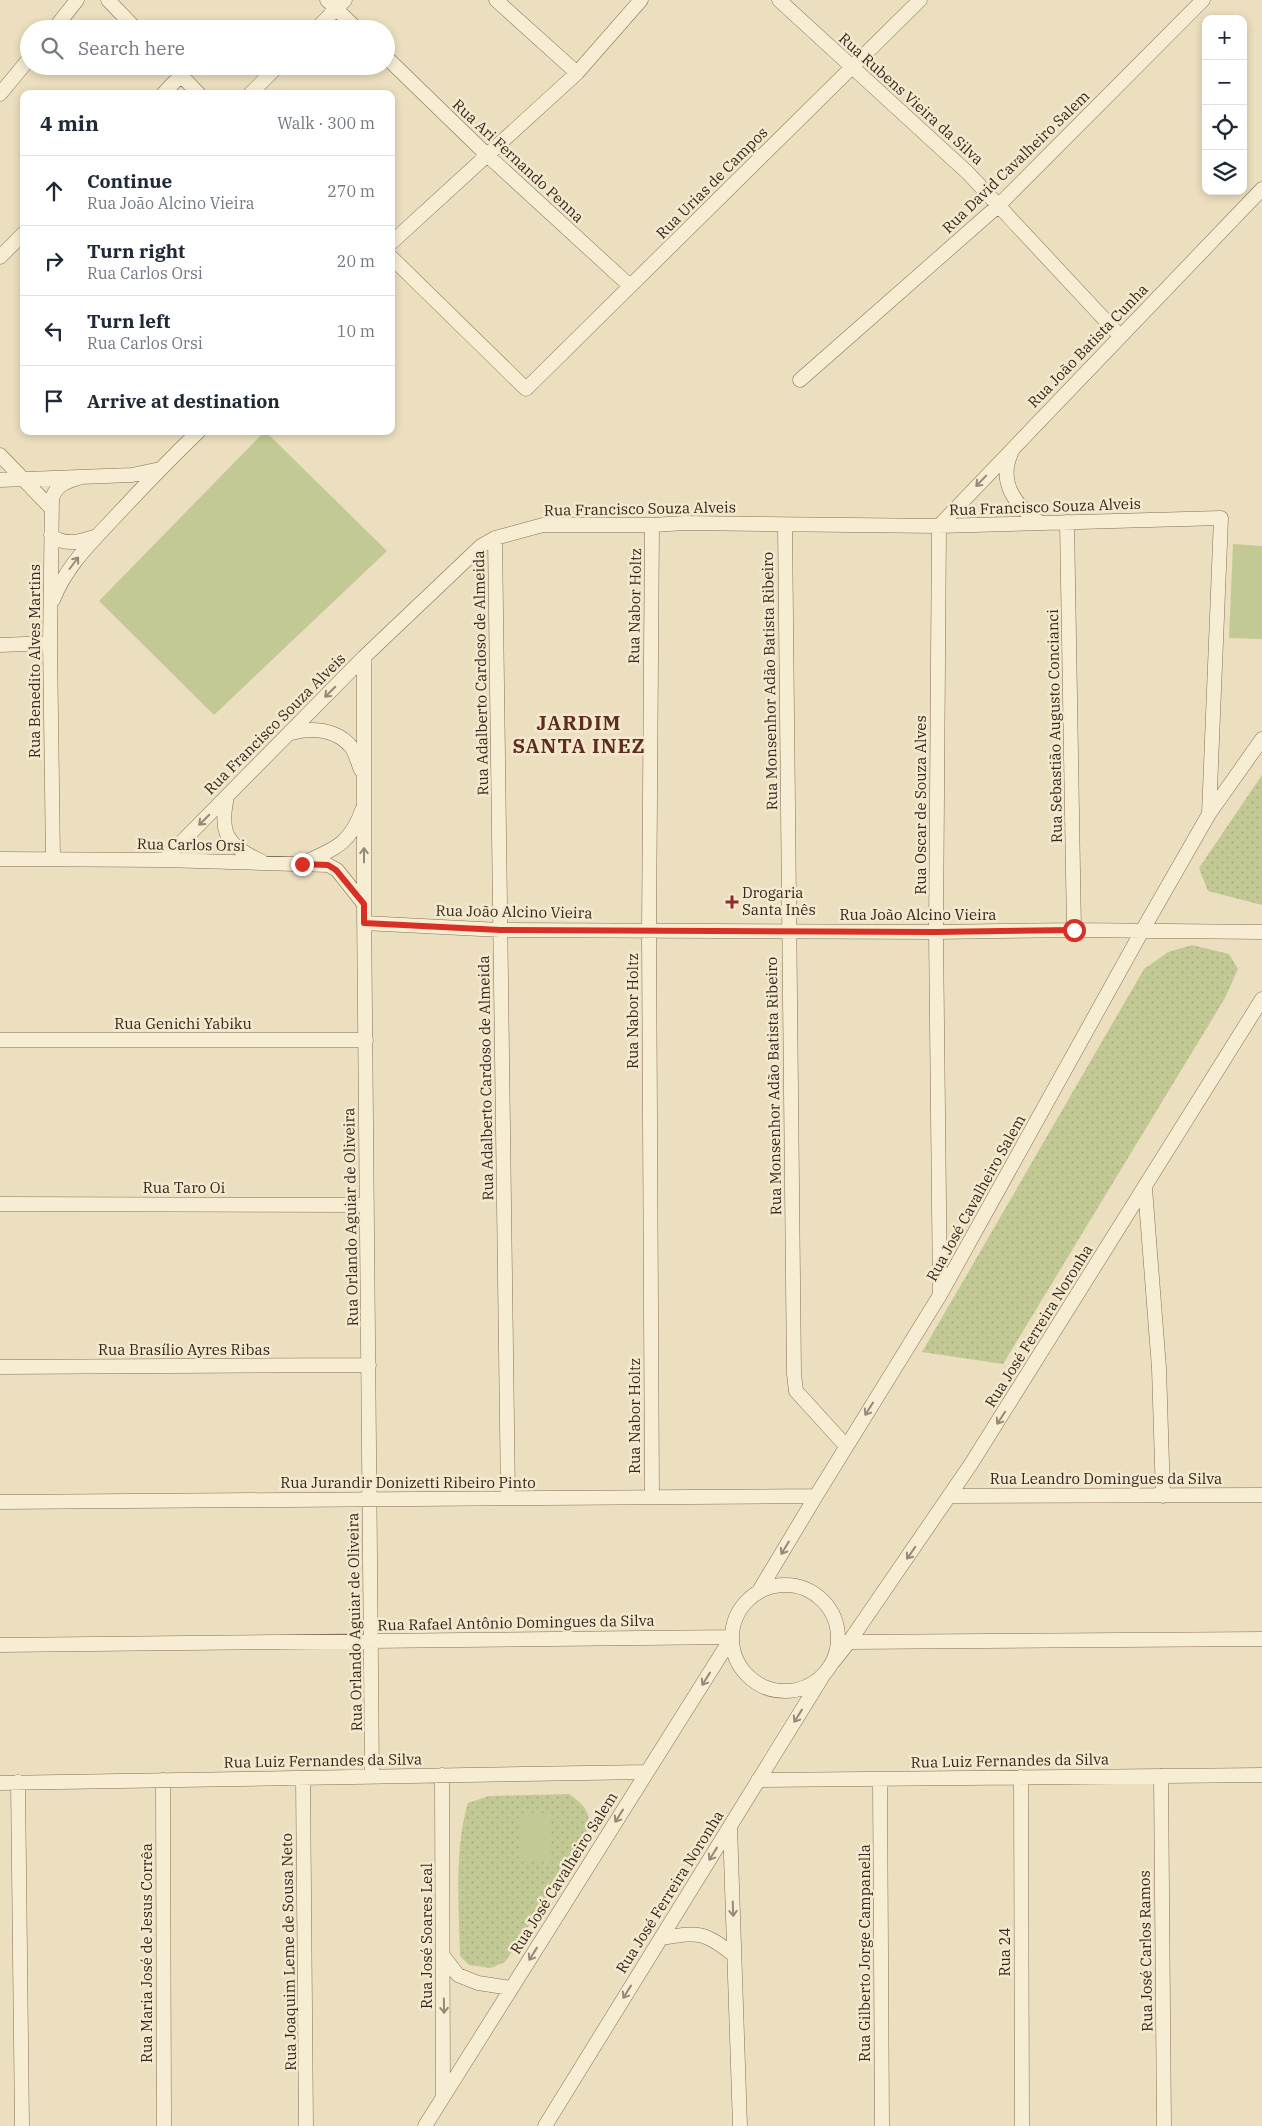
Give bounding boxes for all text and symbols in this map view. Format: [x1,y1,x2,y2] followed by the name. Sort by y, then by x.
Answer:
[1202,15,1247,195] map controls
[1202,15,1247,60] button: +
[20,20,395,75] search box
[835,29,988,169] street label: Rua Rubens Vieira da Silva
[38,34,66,62] icon: search
[78,36,185,60] text: Search here
[1202,60,1247,105] button: −
[938,86,1093,237] street label: Rua David Cavalheiro Salem
[449,95,588,226] street label: Rua Ari Fernando Penna
[1202,105,1247,150] button: locate
[40,109,99,137] text: 4 min
[277,113,375,133] text: Walk · 300 m
[652,123,771,242] street label: Rua Urias de Campos
[1202,150,1247,195] button: layers
[87,169,172,193] text: Continue
[40,177,68,205] icon: ahead
[327,181,375,201] text: 270 m
[87,193,255,213] text: Rua João Alcino Vieira
[87,239,185,263] text: Turn right
[40,247,68,275] icon: right
[337,251,375,271] text: 20 m
[87,263,203,283] text: Rua Carlos Orsi
[1024,280,1152,412] street label: Rua João Batista Cunha
[87,309,170,333] text: Turn left
[40,317,68,345] icon: left
[337,321,375,341] text: 10 m
[87,333,203,353] text: Rua Carlos Orsi
[40,387,68,415] icon: arrive
[87,389,280,413] text: Arrive at destination
[975,475,987,488] one-way arrow
[949,494,1141,519] street label: Rua Francisco Souza Alveis
[544,497,736,520] street label: Rua Francisco Souza Alveis
[624,548,645,664] street label: Rua Nabor Holtz
[469,550,492,796] street label: Rua Adalberto Cardoso de Almeida
[758,552,781,810] street label: Rua Monsenhor Adão Batista Ribeiro
[68,557,79,570] one-way arrow
[25,564,44,758] street label: Rua Benedito Alves Martins
[1043,609,1066,843] street label: Rua Sebastião Augusto Concianci
[200,649,349,798] street label: Rua Francisco Souza Alveis
[324,686,336,698] one-way arrow
[512,709,646,759] district label: JARDIM SANTA INEZ
[911,715,930,895] street label: Rua Oscar de Souza Alves
[198,814,210,826] one-way arrow
[137,834,246,855] street label: Rua Carlos Orsi
[359,848,369,864] one-way arrow
[291,853,314,876] route end
[742,883,816,919] place label: Drogaria Santa Inês
[726,896,738,908] marker: Drogaria Santa Inês
[435,901,593,922] street label: Rua João Alcino Vieira
[839,905,997,924] street label: Rua João Alcino Vieira
[1063,919,1086,942] route start
[623,953,642,1069] street label: Rua Nabor Holtz
[474,955,497,1201] street label: Rua Adalberto Cardoso de Almeida
[762,957,785,1215] street label: Rua Monsenhor Adão Batista Ribeiro
[114,1014,252,1033] street label: Rua Genichi Yabiku
[339,1108,362,1326] street label: Rua Orlando Aguiar de Oliveira
[922,1111,1029,1284] street label: Rua José Cavalheiro Salem
[143,1178,225,1197] street label: Rua Taro Oi
[981,1241,1097,1411] street label: Rua José Ferreira Noronha
[98,1340,270,1359] street label: Rua Brasílio Ayres Ribas
[625,1358,644,1474] street label: Rua Nabor Holtz
[864,1401,874,1415] one-way arrow
[995,1410,1005,1424] one-way arrow
[990,1469,1222,1488] street label: Rua Leandro Domingues da Silva
[280,1473,536,1492] street label: Rua Jurandir Donizetti Ribeiro Pinto
[343,1513,366,1731] street label: Rua Orlando Aguiar de Oliveira
[780,1540,790,1554] one-way arrow
[906,1546,916,1560] one-way arrow
[377,1611,655,1634] street label: Rua Rafael Antônio Domingues da Silva
[700,1671,710,1685] one-way arrow
[793,1708,803,1722] one-way arrow
[224,1749,422,1772] street label: Rua Luiz Fernandes da Silva
[911,1749,1109,1772] street label: Rua Luiz Fernandes da Silva
[506,1788,621,1957] street label: Rua José Cavalheiro Salem
[612,1807,728,1977] street label: Rua José Ferreira Noronha
[614,1809,624,1823] one-way arrow
[277,1833,300,2071] street label: Rua Joaquim Leme de Sousa Neto
[137,1843,156,2063] street label: Rua Maria José de Jesus Corrêa
[855,1844,874,2062] street label: Rua Gilberto Jorge Campanella
[707,1846,717,1860] one-way arrow
[417,1863,436,2009] street label: Rua José Soares Leal
[1135,1870,1156,2032] street label: Rua José Carlos Ramos
[728,1901,737,1917] one-way arrow
[995,1928,1014,1976] street label: Rua 24
[528,1947,538,1961] one-way arrow
[622,1985,632,1999] one-way arrow
[439,1997,449,2013] one-way arrow

